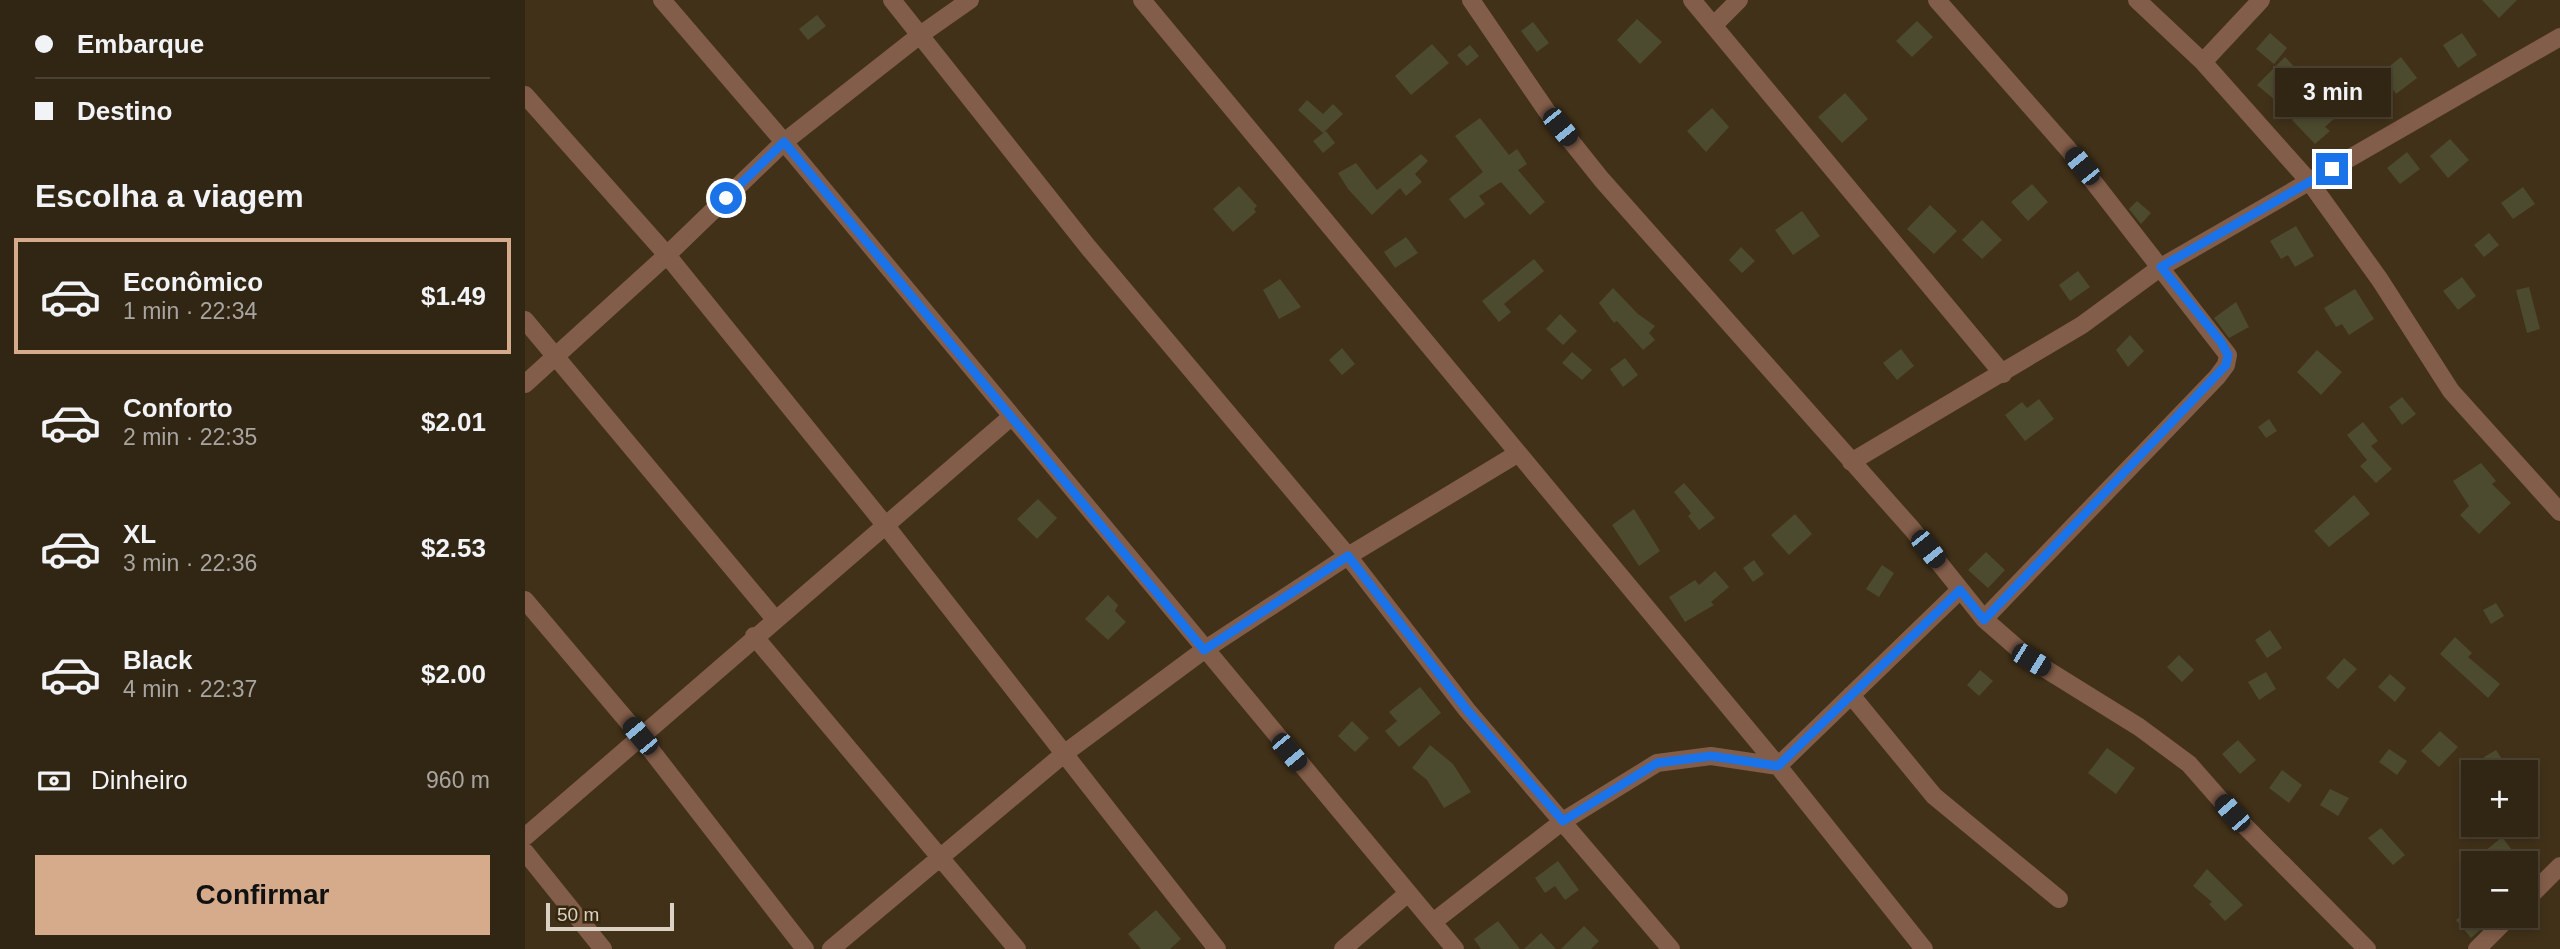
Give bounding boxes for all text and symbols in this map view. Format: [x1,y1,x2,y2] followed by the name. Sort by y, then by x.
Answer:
[77,29,204,59] text: Embarque
[2274,68,2390,116] callout: 3 min
[2303,79,2363,105] text: 3 min
[77,96,172,126] text: Destino
[1539,104,1582,150] car
[2061,143,2104,189] car
[2316,153,2348,185] route end
[35,178,304,214] text: Escolha a viagem
[710,182,742,214] route start
[39,265,102,328] icon: car
[123,267,263,297] text: Econômico
[421,281,486,311] text: $1.49
[123,298,257,324] text: 1 min · 22:34
[39,391,102,454] icon: car
[123,393,233,423] text: Conforto
[421,407,486,437] text: $2.01
[123,424,257,450] text: 2 min · 22:35
[39,517,102,580] icon: car
[123,519,156,549] text: XL
[1907,526,1950,572] car
[421,533,486,563] text: $2.53
[123,550,257,576] text: 3 min · 22:36
[2008,640,2055,680] car
[39,643,102,706] icon: car
[123,645,192,675] text: Black
[421,659,486,689] text: $2.00
[123,676,257,702] text: 4 min · 22:37
[619,713,662,759] car
[1268,729,1311,775] car
[2461,760,2538,928] map controls
[2461,760,2538,837] button: +
[35,762,73,800] icon: cash
[91,765,188,795] text: Dinheiro
[426,767,490,793] text: 960 m
[2211,790,2254,836] car
[2461,851,2538,928] button: −
[35,855,490,935] button: Confirmar
[546,900,674,932] scale bar
[557,904,599,925] text: 50 m

